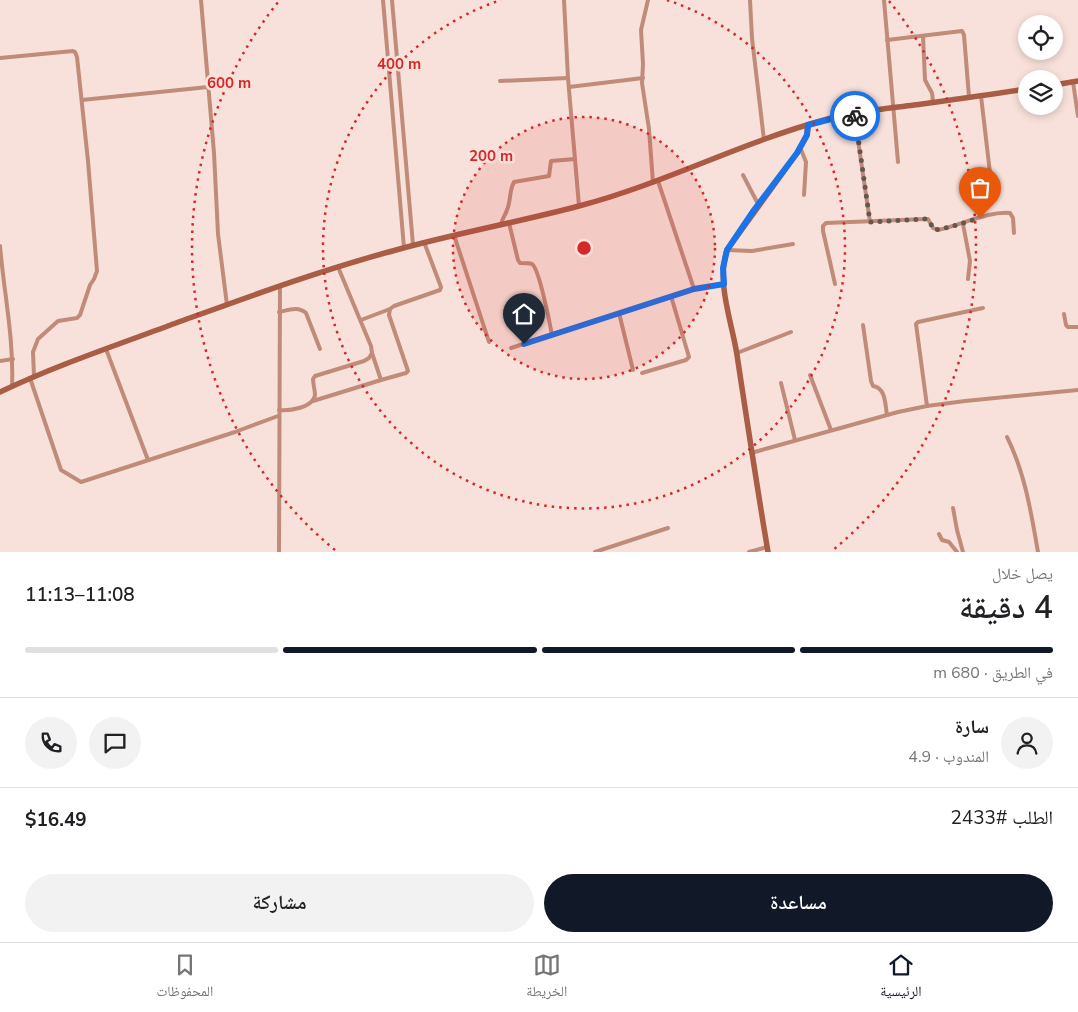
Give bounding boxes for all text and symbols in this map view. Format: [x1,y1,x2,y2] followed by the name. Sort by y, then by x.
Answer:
[1018,15,1063,115] map controls
[1018,15,1063,60] button: locate
[377,54,421,74] text: 400 m
[1018,70,1063,115] button: layers
[207,73,251,93] text: 600 m
[830,91,880,141] courier
[841,102,869,130] icon: bike
[469,146,513,166] text: 200 m
[959,167,1001,218] pin
[966,174,994,202] icon: bag
[575,239,593,257] centre of rings
[503,293,545,344] pin
[510,300,538,328] icon: home
[992,563,1053,585] text: يصل خلال
[25,582,135,608] text: 11:08–11:13
[959,586,1053,629] text: 4 دقيقة
[933,662,1053,684] text: في الطريق · 680 m
[955,714,989,740] text: سارة
[25,717,77,769] button: phone
[89,717,141,769] button: chat
[1001,717,1053,769] button: person
[908,746,989,768] text: المندوب · 4.9
[950,805,1053,831] text: الطلب #2433
[25,807,87,833] text: $16.49
[25,874,534,932] button: مشاركة
[544,874,1053,932] button: مساعدة
[156,951,213,1005] tab: المحفوظات
[526,951,567,1005] tab: الخريطة
[880,951,922,1005] tab: الرئيسية

